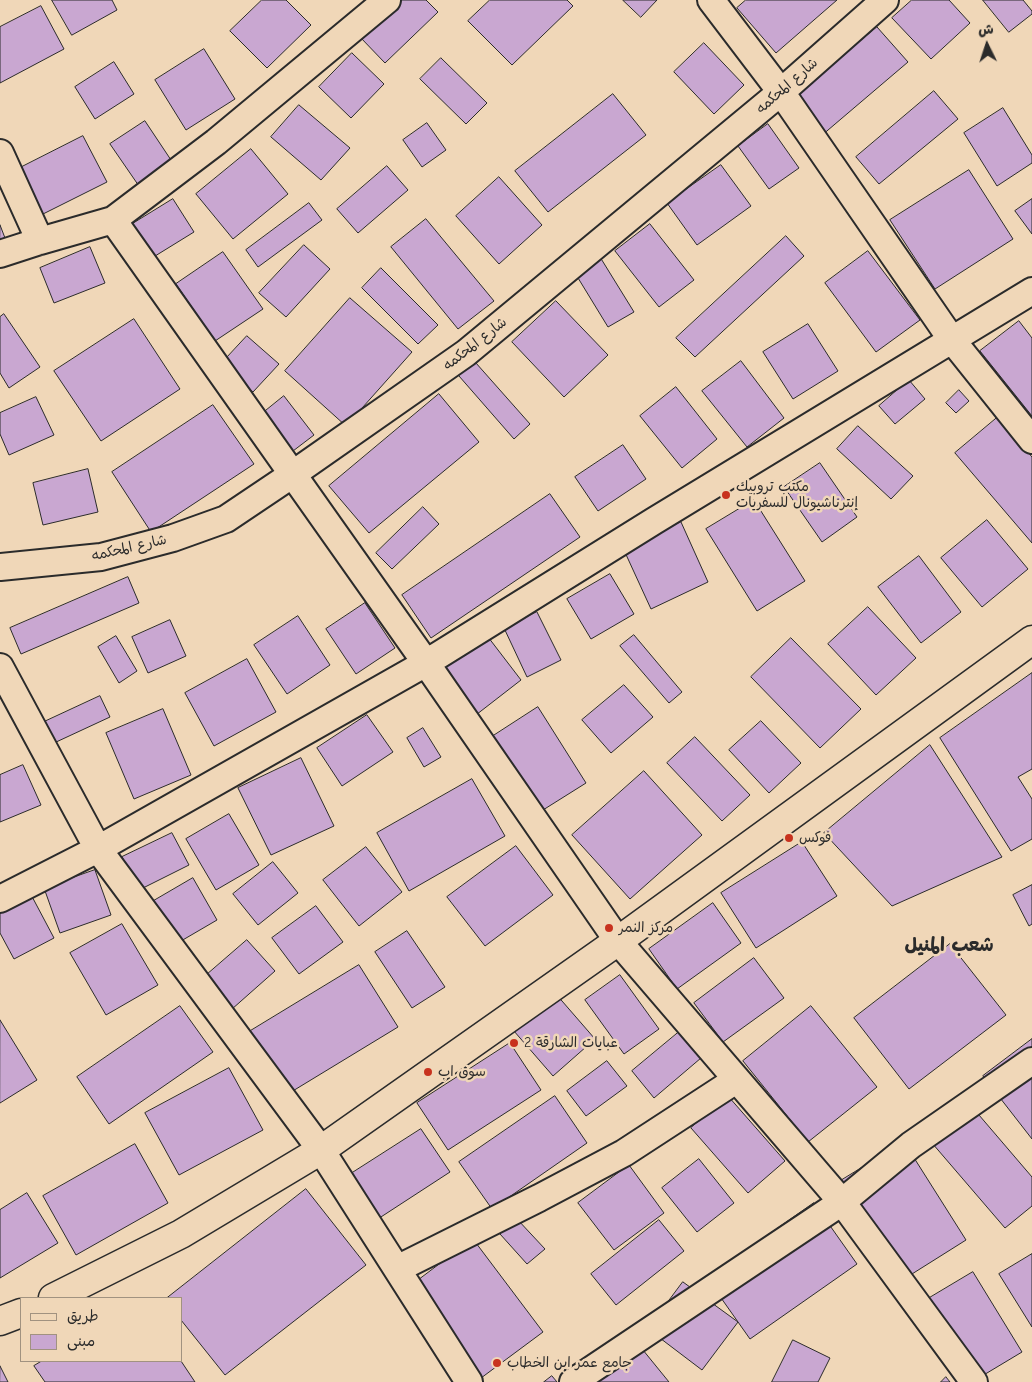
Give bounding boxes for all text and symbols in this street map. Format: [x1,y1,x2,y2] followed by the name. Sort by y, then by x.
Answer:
[962,20,1012,70] north arrow
[978,21,994,39] text: ش
[753,55,821,117] street label: شارع المحكمه
[440,314,510,374] street label: شارع المحكمه
[736,479,858,512] place label: مكتب تروبيك إنترناشيونال للسفريات
[720,489,732,501] marker: مكتب تروبيك إنترناشيونال للسفريات
[90,531,168,565] street label: شارع المحكمه
[799,830,831,846] place label: فوكس
[783,832,795,844] marker: فوكس
[619,920,673,936] place label: مركز النمر
[603,922,615,934] marker: مركز النمر
[904,935,994,957] district label: شعب المنيل
[524,1035,618,1051] place label: عبايات الشارقة 2
[508,1037,520,1049] marker: عبايات الشارقة 2
[438,1064,486,1080] place label: سوق اب
[422,1066,434,1078] marker: سوق اب
[20,1297,182,1362] legend
[67,1307,99,1325] text: طريق
[67,1332,95,1350] text: مبنى
[507,1355,632,1371] place label: جامع عمر ابن الخطاب
[491,1357,503,1369] marker: جامع عمر ابن الخطاب

